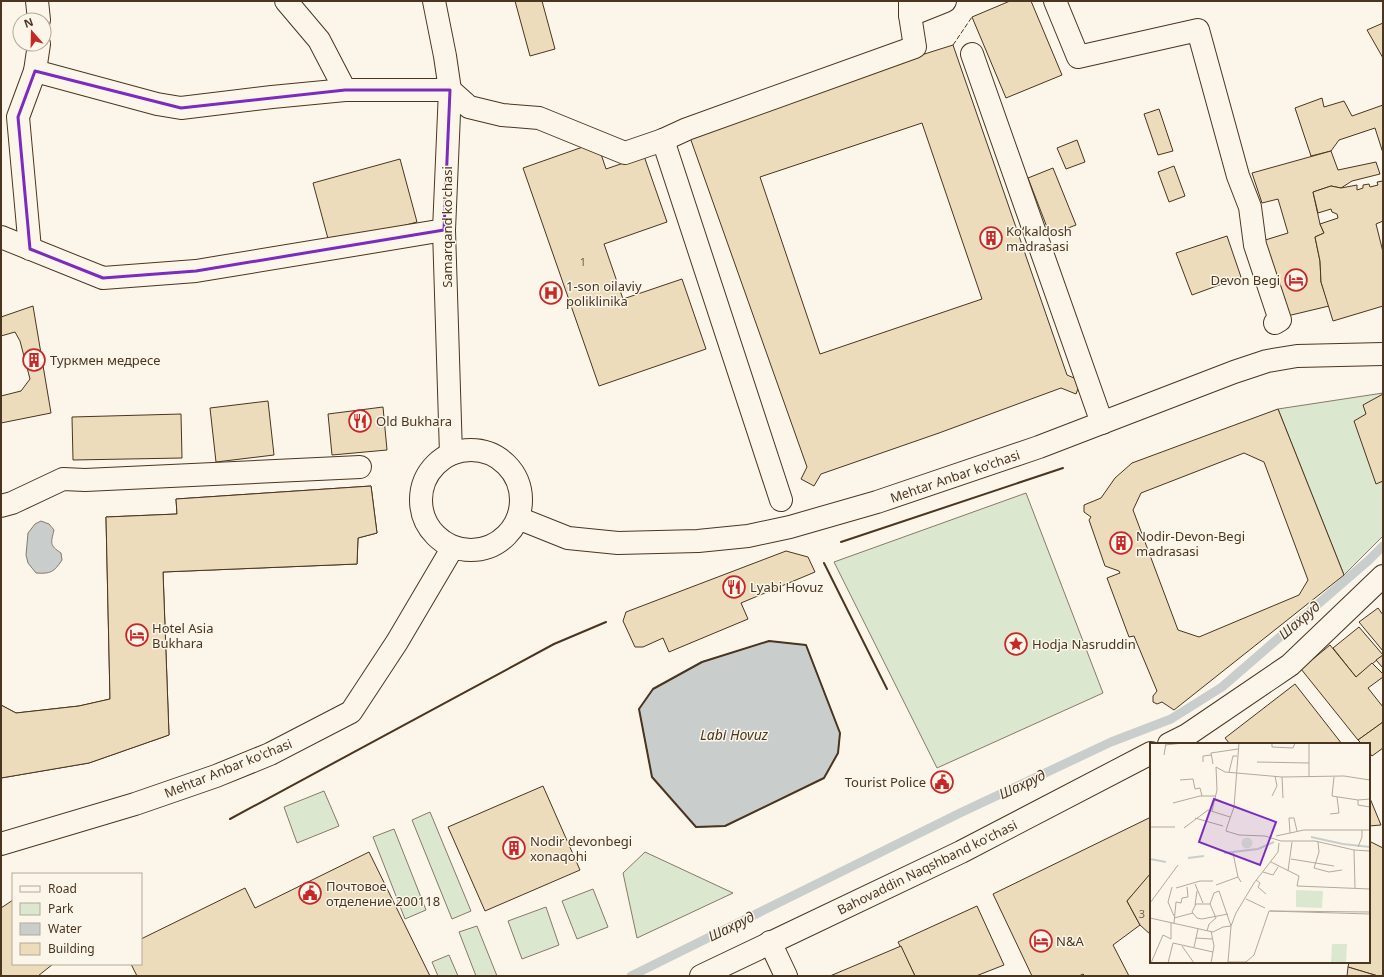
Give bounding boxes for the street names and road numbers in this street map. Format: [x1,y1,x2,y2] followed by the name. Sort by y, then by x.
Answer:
[438,166,456,288] street label: Samarqand ko'chasi
[888,445,1022,507] street label: Mehtar Anbar ko'chasi
[161,734,295,802] street label: Mehtar Anbar ko'chasi
[834,815,1020,919] street label: Bahovaddin Naqshband ko'chasi

